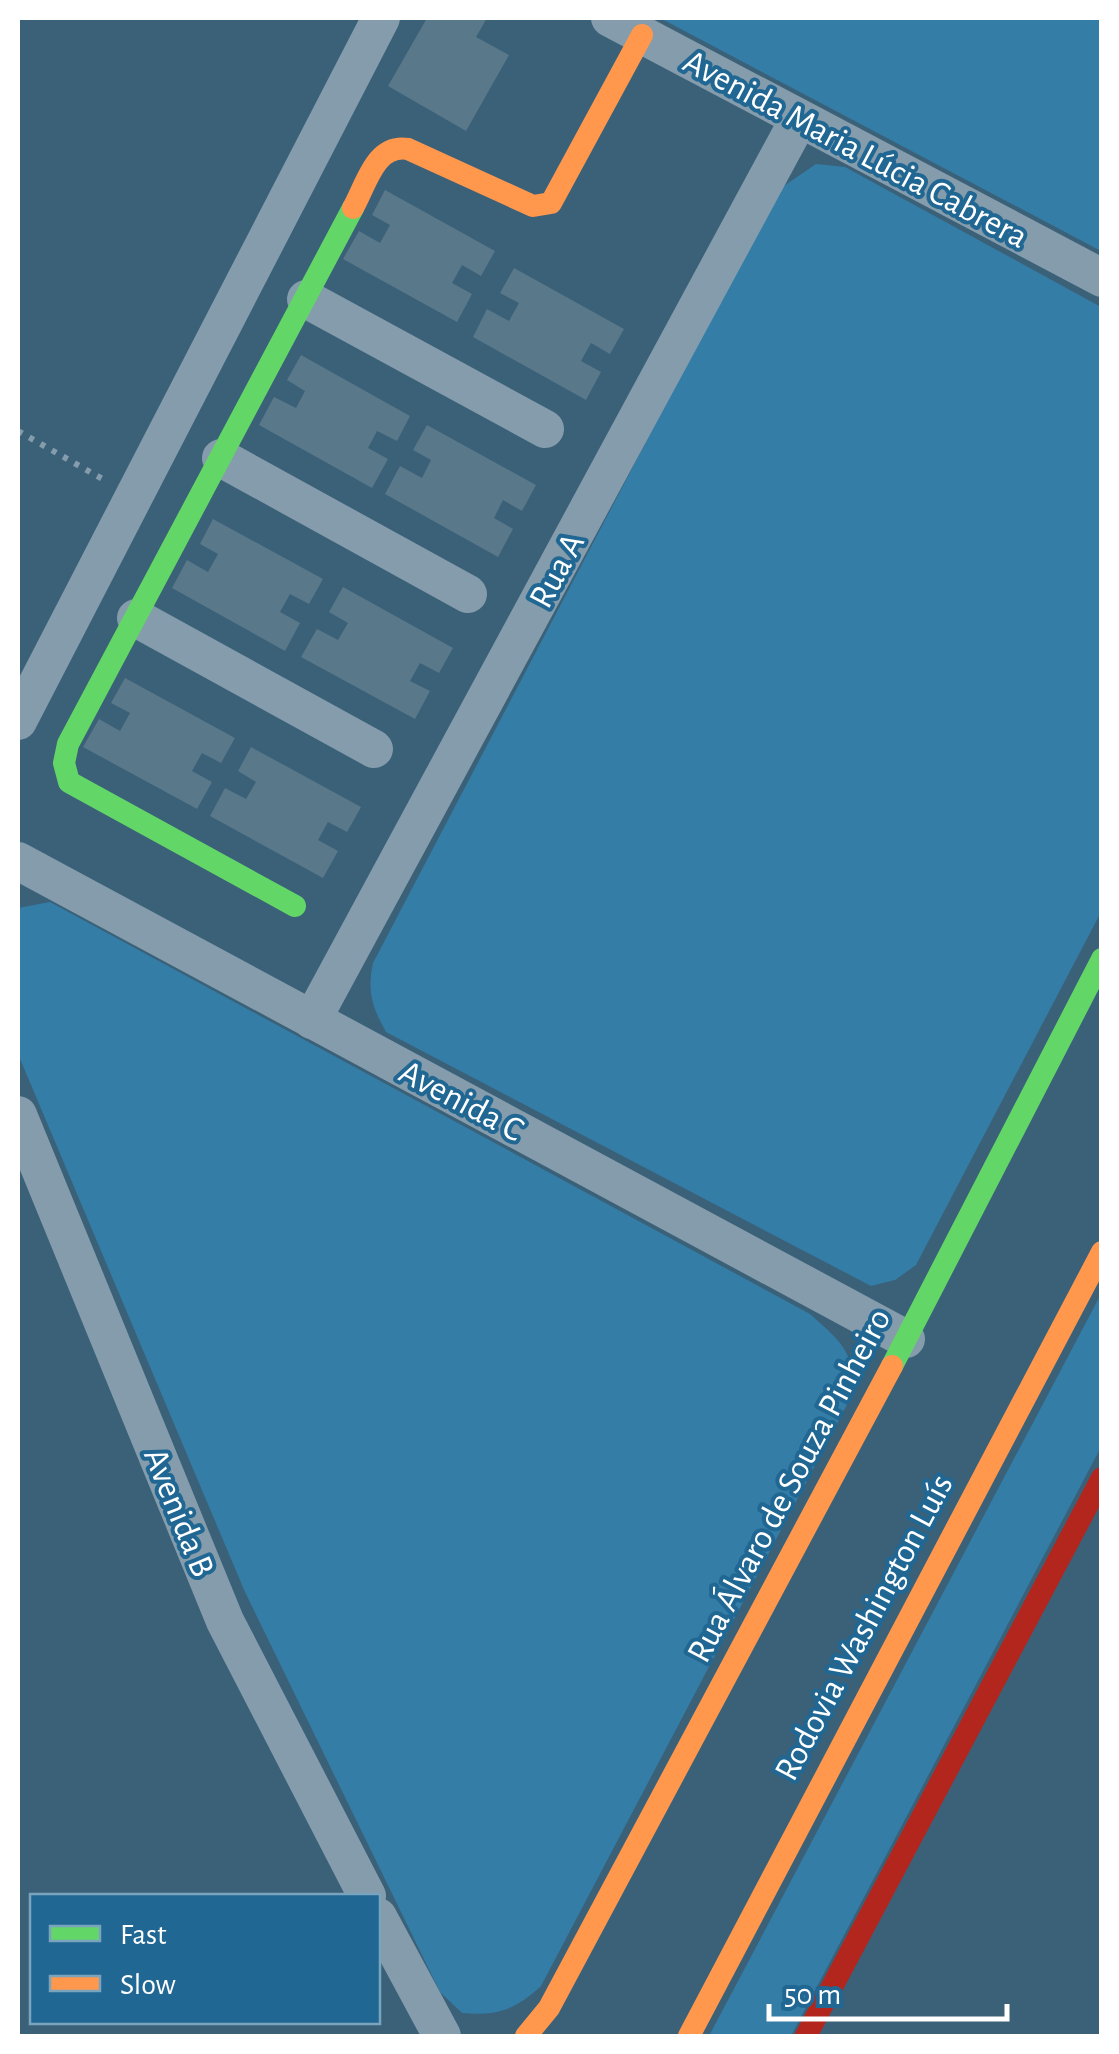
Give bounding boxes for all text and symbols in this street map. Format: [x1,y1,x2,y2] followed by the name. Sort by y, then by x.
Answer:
[677,44,1033,255] street label: Avenida Maria Lúcia Cabrera
[523,528,591,614] street label: Rua A
[394,1054,529,1148] street label: Avenida C
[679,1302,897,1668] street label: Rua Álvaro de Souza Pinheiro
[137,1443,220,1582] street label: Avenida B
[769,1469,960,1786] street label: Rodovia Washington Luís
[30,1894,380,2024] legend
[120,1920,167,1950] text: Fast
[769,1959,1006,2021] scale bar
[120,1970,176,2000] text: Slow
[784,1980,841,2010] text: 50 m

